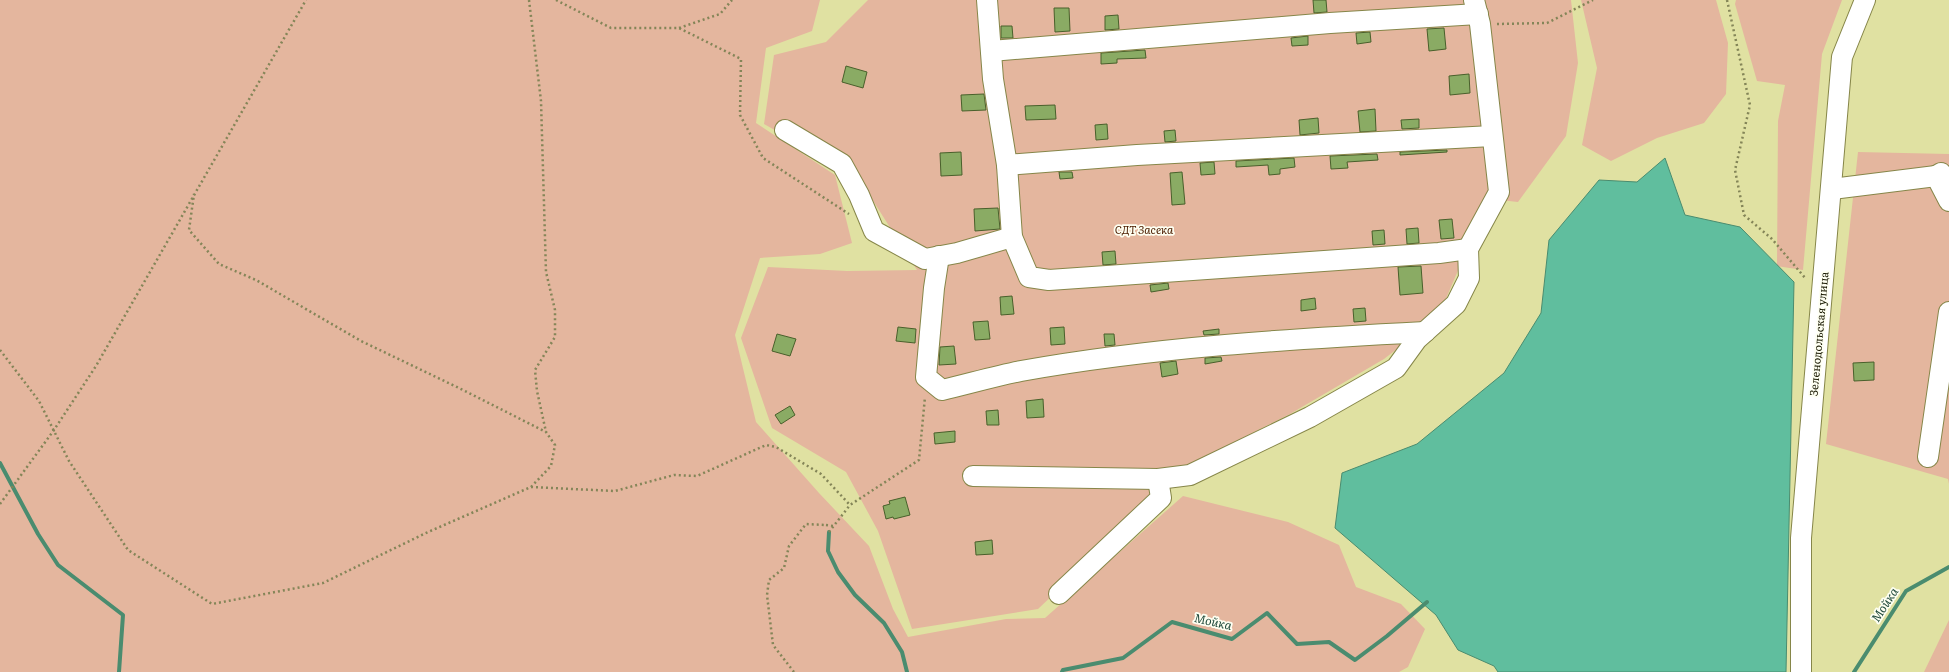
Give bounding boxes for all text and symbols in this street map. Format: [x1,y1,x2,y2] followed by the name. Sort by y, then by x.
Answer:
[1115,221,1174,237] park label: СДТ Засека
[1805,271,1831,397] street label: Зеленодольская улица
[1866,584,1902,625] water label: Мойка
[1193,608,1234,634] water label: Мойка

